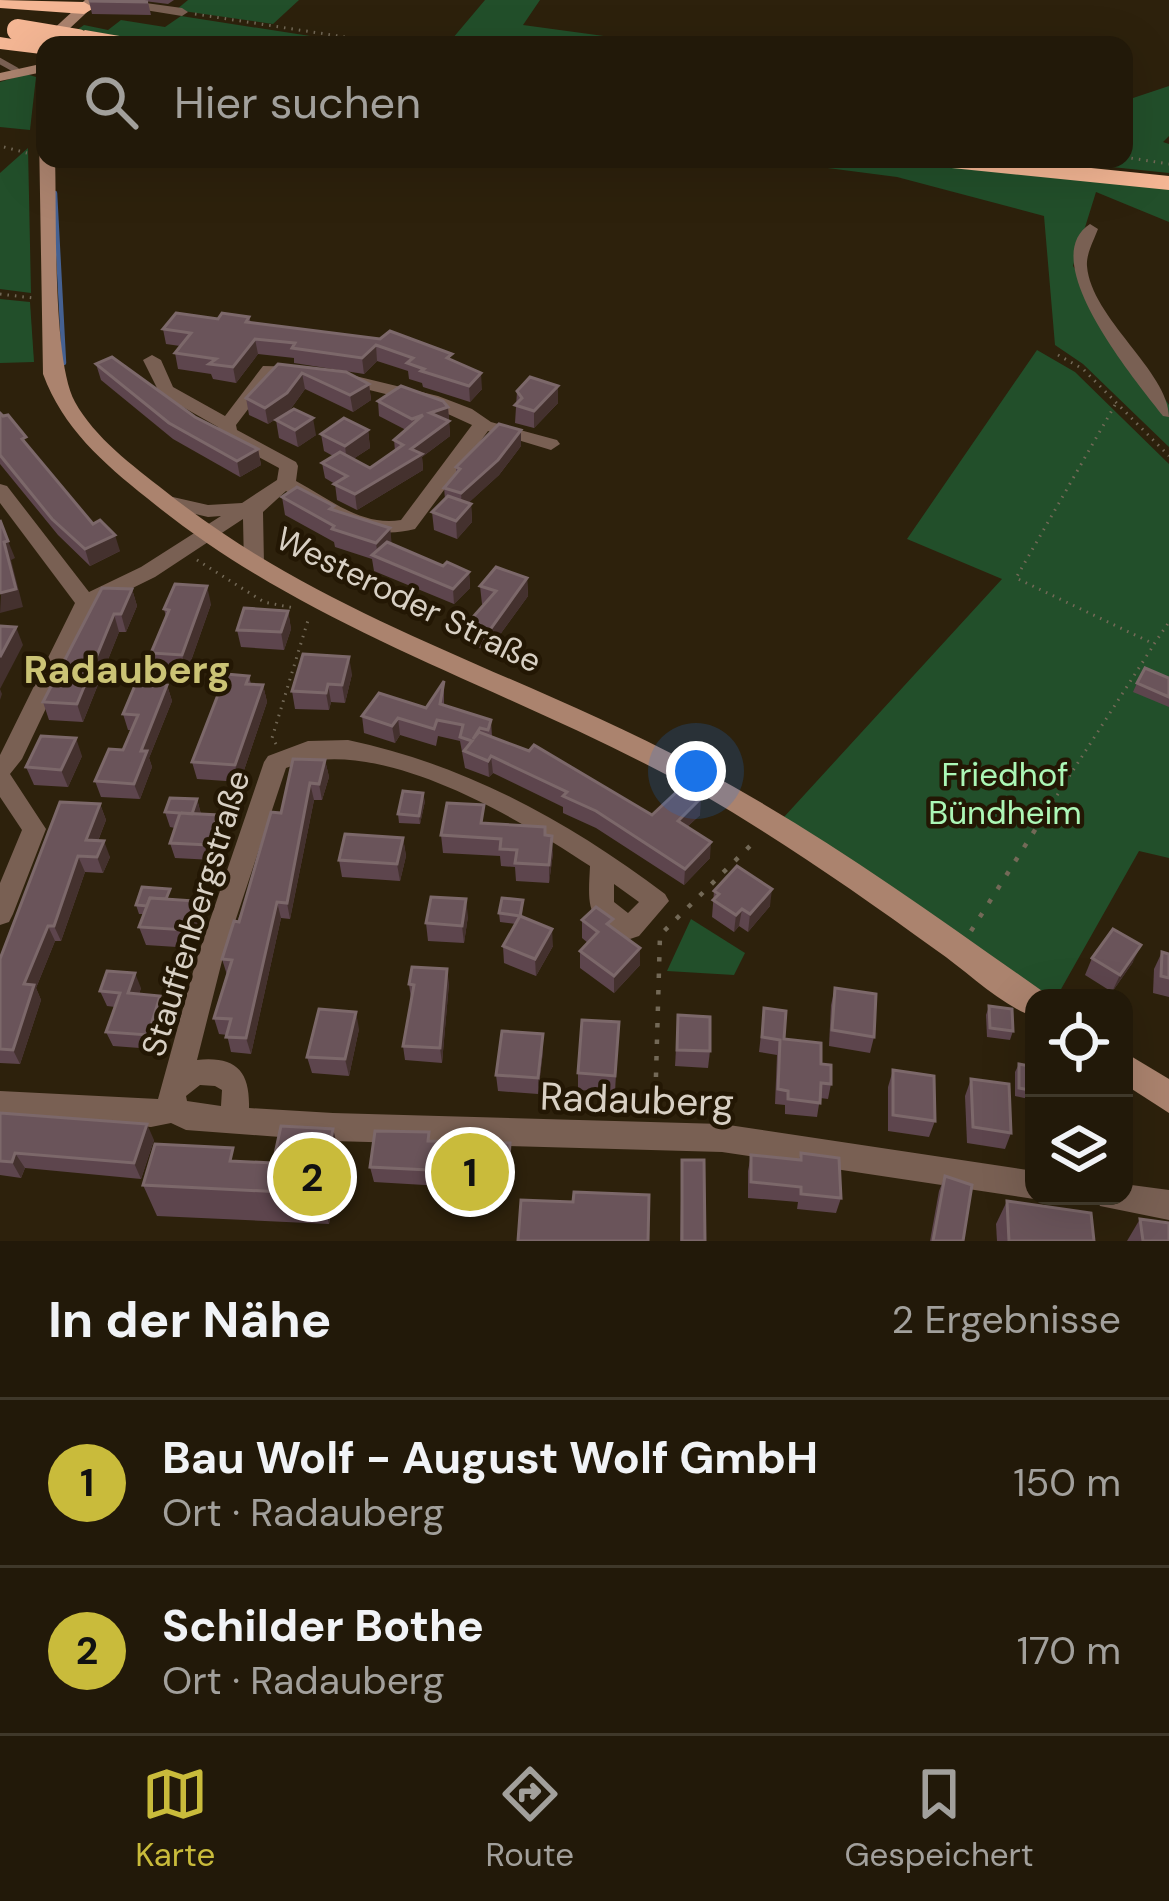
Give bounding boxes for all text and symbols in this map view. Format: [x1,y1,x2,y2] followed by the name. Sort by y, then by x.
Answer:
[36,36,1133,168] search box
[78,69,144,135] icon: search
[174,73,421,132] text: Hier suchen
[269,517,549,682] street label: Westeroder Straße
[24,644,230,695] district label: Radauberg
[666,741,726,801] your location
[928,753,1082,834] park label: Friedhof Bündheim
[131,765,259,1061] street label: Stauffenbergstraße
[1025,989,1133,1205] map controls
[1025,989,1133,1097] button: locate
[539,1071,735,1128] street label: Radauberg
[1025,1097,1133,1205] button: layers
[431,1127,509,1217] pin: 1
[273,1132,351,1222] pin: 2
[48,1286,332,1353] text: In der Nähe
[892,1294,1121,1345] text: 2 Ergebnisse
[162,1428,818,1487] text: Bau Wolf - August Wolf GmbH
[80,1457,94,1508] text: 1
[1013,1457,1121,1508] text: 150 m
[162,1487,445,1538] text: Ort · Radauberg
[162,1596,484,1655] text: Schilder Bothe
[76,1625,98,1676] text: 2
[1017,1625,1121,1676] text: 170 m
[162,1655,445,1706] text: Ort · Radauberg
[135,1761,215,1876] tab: Karte
[486,1761,574,1876] tab: Route
[844,1761,1034,1876] tab: Gespeichert

